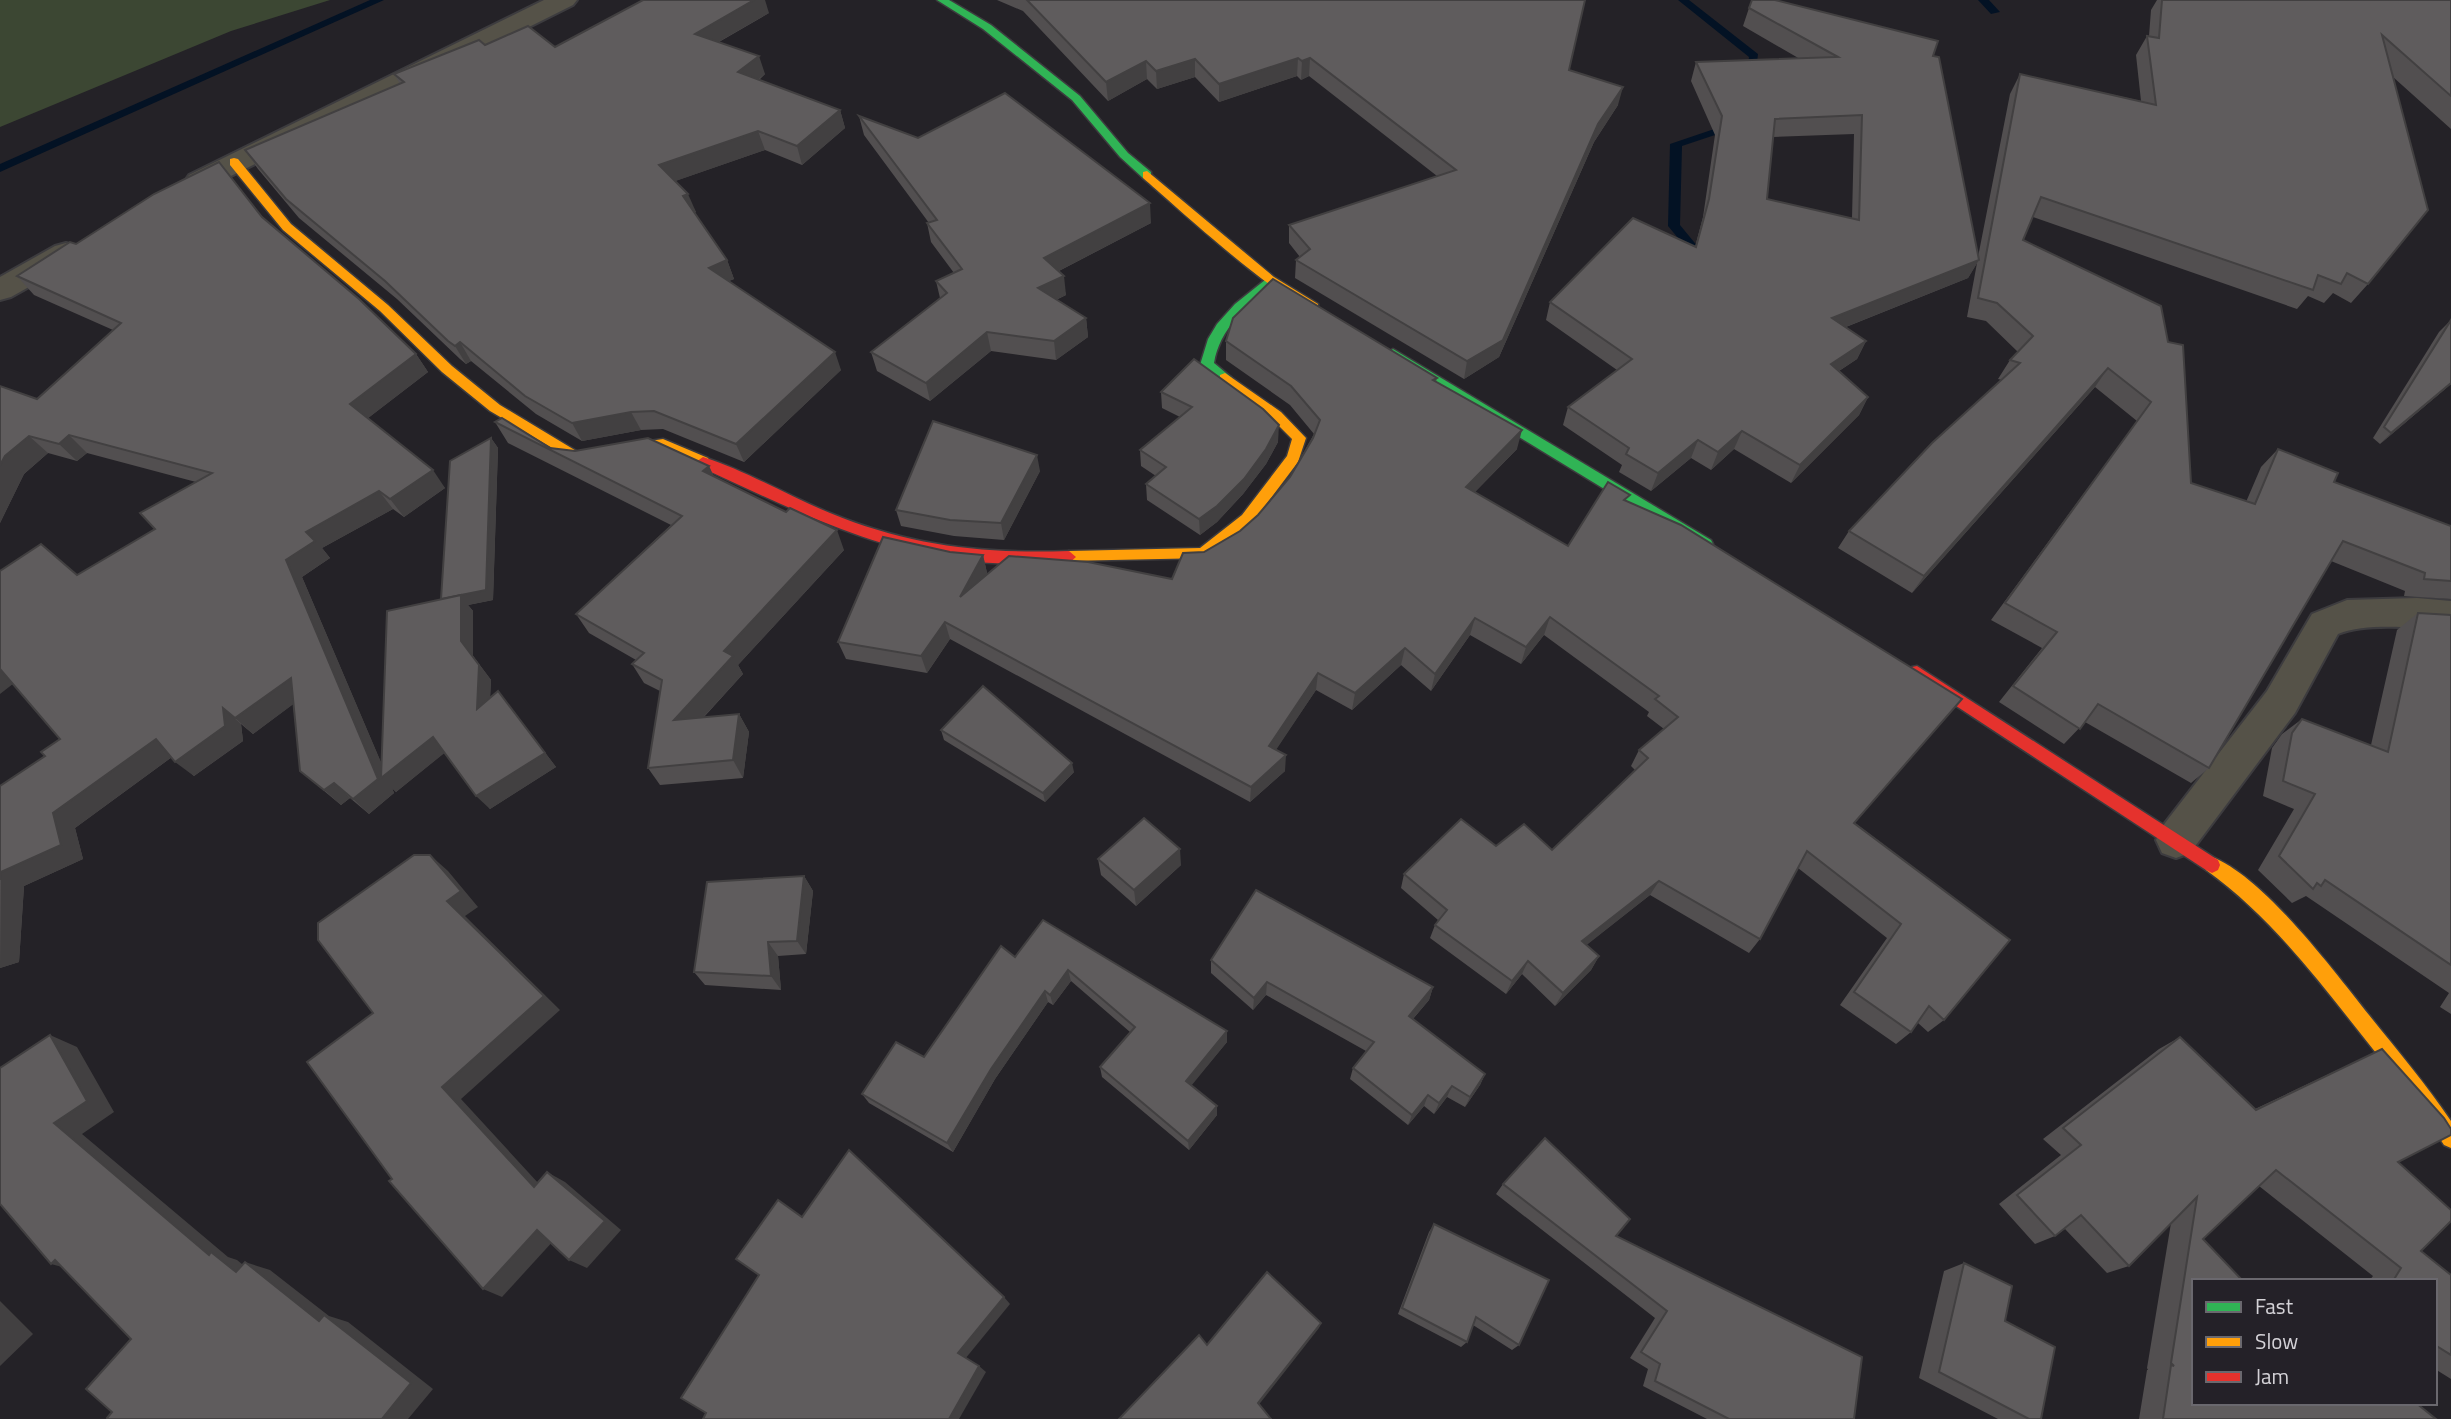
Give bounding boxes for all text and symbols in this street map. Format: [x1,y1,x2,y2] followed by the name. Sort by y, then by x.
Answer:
[2192,1279,2437,1405] legend
[2255,1290,2294,1322] text: Fast
[2255,1325,2298,1357] text: Slow
[2255,1360,2289,1392] text: Jam

